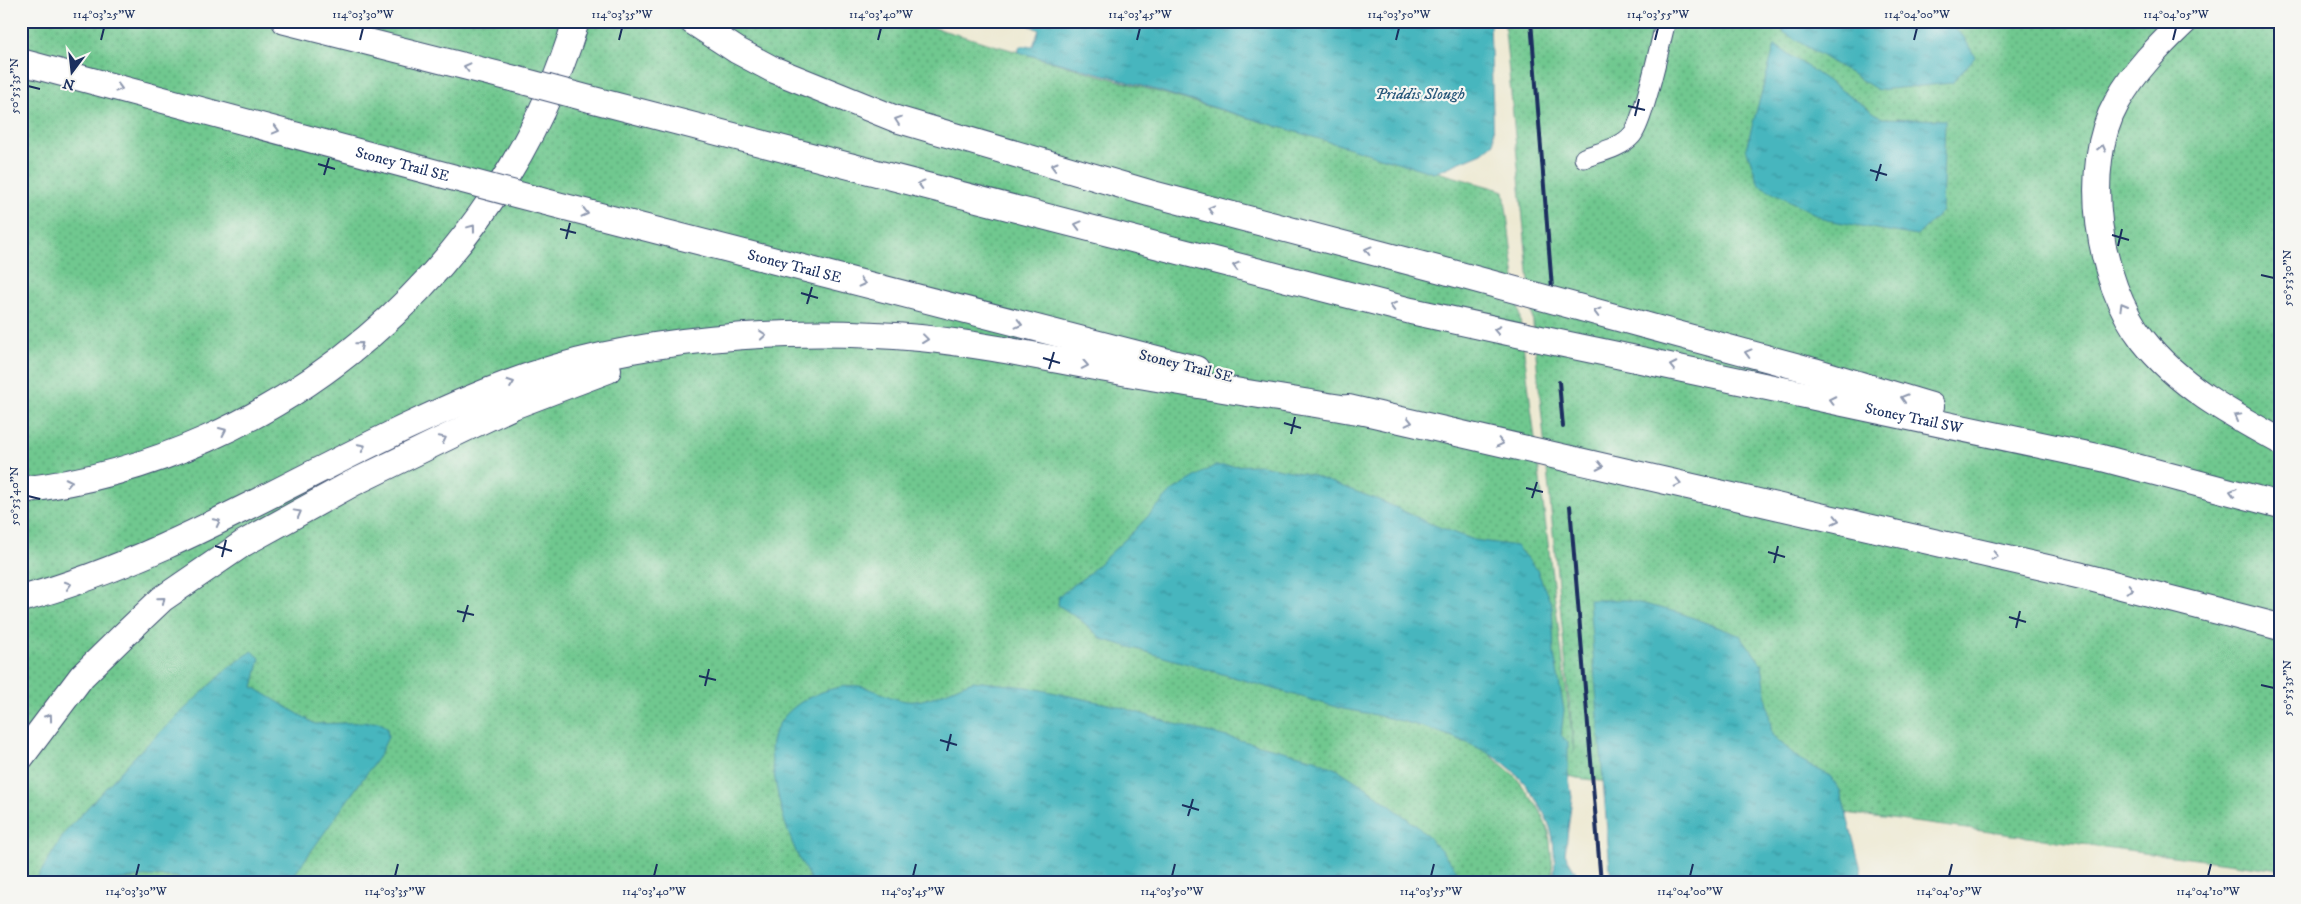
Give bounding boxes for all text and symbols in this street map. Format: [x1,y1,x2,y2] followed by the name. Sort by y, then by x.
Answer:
[73,7,136,22] text: 114°03'25"W
[332,7,395,22] text: 114°03'30"W
[592,7,653,22] text: 114°03'35"W
[849,7,914,22] text: 114°03'40"W
[1108,7,1173,22] text: 114°03'45"W
[1368,7,1431,22] text: 114°03'50"W
[1627,7,1690,22] text: 114°03'55"W
[1884,7,1951,22] text: 114°04'00"W
[2143,7,2210,22] text: 114°04'05"W
[48,48,98,98] north arrow
[7,58,22,114] text: 50°53'35"N
[463,62,472,73] one-way arrow
[61,73,77,94] text: N
[115,83,123,93] one-way arrow
[1375,84,1465,104] water label: Priddis Slough
[895,115,903,125] one-way arrow
[272,124,281,135] one-way arrow
[354,142,452,186] street label: Stoney Trail SE
[2096,143,2107,152] one-way arrow
[1051,161,1059,171] one-way arrow
[917,180,925,190] one-way arrow
[1206,204,1215,215] one-way arrow
[581,207,589,217] one-way arrow
[1074,220,1083,231] one-way arrow
[466,224,475,234] one-way arrow
[746,245,844,287] street label: Stoney Trail SE
[1364,246,1372,256] one-way arrow
[2280,250,2295,306] text: 50°53'30"N
[1231,261,1240,272] one-way arrow
[857,277,866,288] one-way arrow
[1389,302,1397,312] one-way arrow
[2119,302,2129,311] one-way arrow
[1593,308,1602,318] one-way arrow
[1014,318,1022,328] one-way arrow
[1493,325,1502,335] one-way arrow
[759,330,767,341] one-way arrow
[921,333,929,344] one-way arrow
[355,341,364,350] one-way arrow
[1137,345,1235,387] street label: Stoney Trail SE
[1745,349,1753,359] one-way arrow
[1081,360,1090,370] one-way arrow
[1668,362,1677,372] one-way arrow
[506,378,515,388] one-way arrow
[1901,393,1909,403] one-way arrow
[1827,395,1836,406] one-way arrow
[1863,398,1965,438] street label: Stoney Trail SW
[2234,414,2243,424] one-way arrow
[1404,416,1413,427] one-way arrow
[218,427,227,438] one-way arrow
[438,435,447,445] one-way arrow
[1496,437,1505,448] one-way arrow
[357,443,366,453] one-way arrow
[1596,460,1604,471] one-way arrow
[7,466,22,525] text: 50°53'40"N
[65,477,74,488] one-way arrow
[1673,477,1682,488] one-way arrow
[2228,487,2237,498] one-way arrow
[293,509,302,519] one-way arrow
[1832,514,1841,525] one-way arrow
[212,518,221,528] one-way arrow
[1990,550,1999,561] one-way arrow
[63,580,72,590] one-way arrow
[2125,583,2133,593] one-way arrow
[156,597,165,606] one-way arrow
[2280,660,2295,716] text: 50°53'35"N
[44,714,52,723] one-way arrow
[105,884,168,899] text: 114°03'30"W
[365,884,426,899] text: 114°03'35"W
[622,884,687,899] text: 114°03'40"W
[881,884,946,899] text: 114°03'45"W
[1141,884,1204,899] text: 114°03'50"W
[1400,884,1463,899] text: 114°03'55"W
[1657,884,1724,899] text: 114°04'00"W
[1916,884,1983,899] text: 114°04'05"W
[2176,884,2241,899] text: 114°04'10"W

